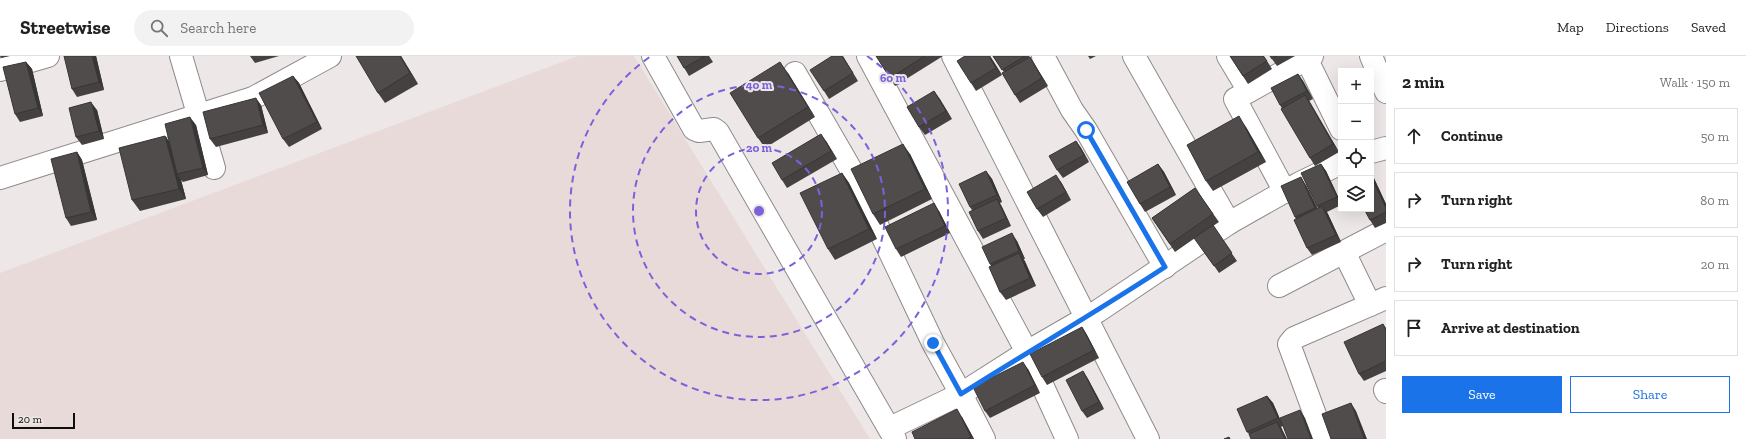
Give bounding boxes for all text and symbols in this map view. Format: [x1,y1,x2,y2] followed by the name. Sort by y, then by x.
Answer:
[134,10,414,46] search box
[20,16,110,39] text: Streetwise
[148,17,170,39] icon: search
[180,19,256,37] text: Search here
[1557,19,1584,36] text: Map
[1606,19,1669,36] text: Directions
[1691,19,1726,36] text: Saved
[1338,68,1374,212] map controls
[1338,68,1374,104] button: +
[880,71,907,85] text: 60 m
[1402,72,1444,92] text: 2 min
[1660,75,1730,90] text: Walk · 150 m
[746,78,773,92] text: 40 m
[1338,104,1374,140] button: −
[1077,121,1095,139] route start
[1403,125,1425,147] icon: ahead
[1441,127,1503,145] text: Continue
[1701,129,1729,144] text: 50 m
[1338,140,1374,176] button: locate
[746,141,773,155] text: 20 m
[1338,176,1374,212] button: layers
[1403,189,1425,211] icon: right
[1441,191,1512,209] text: Turn right
[1700,193,1729,208] text: 80 m
[752,204,766,218] centre of rings
[1403,253,1425,275] icon: right
[1441,255,1512,273] text: Turn right
[1701,257,1729,272] text: 20 m
[1403,317,1425,339] icon: arrive
[1441,319,1580,337] text: Arrive at destination
[924,334,942,352] route end
[1402,376,1562,413] button: Save
[1570,376,1730,413] button: Share
[12,411,75,430] scale bar
[18,413,42,426] text: 20 m

